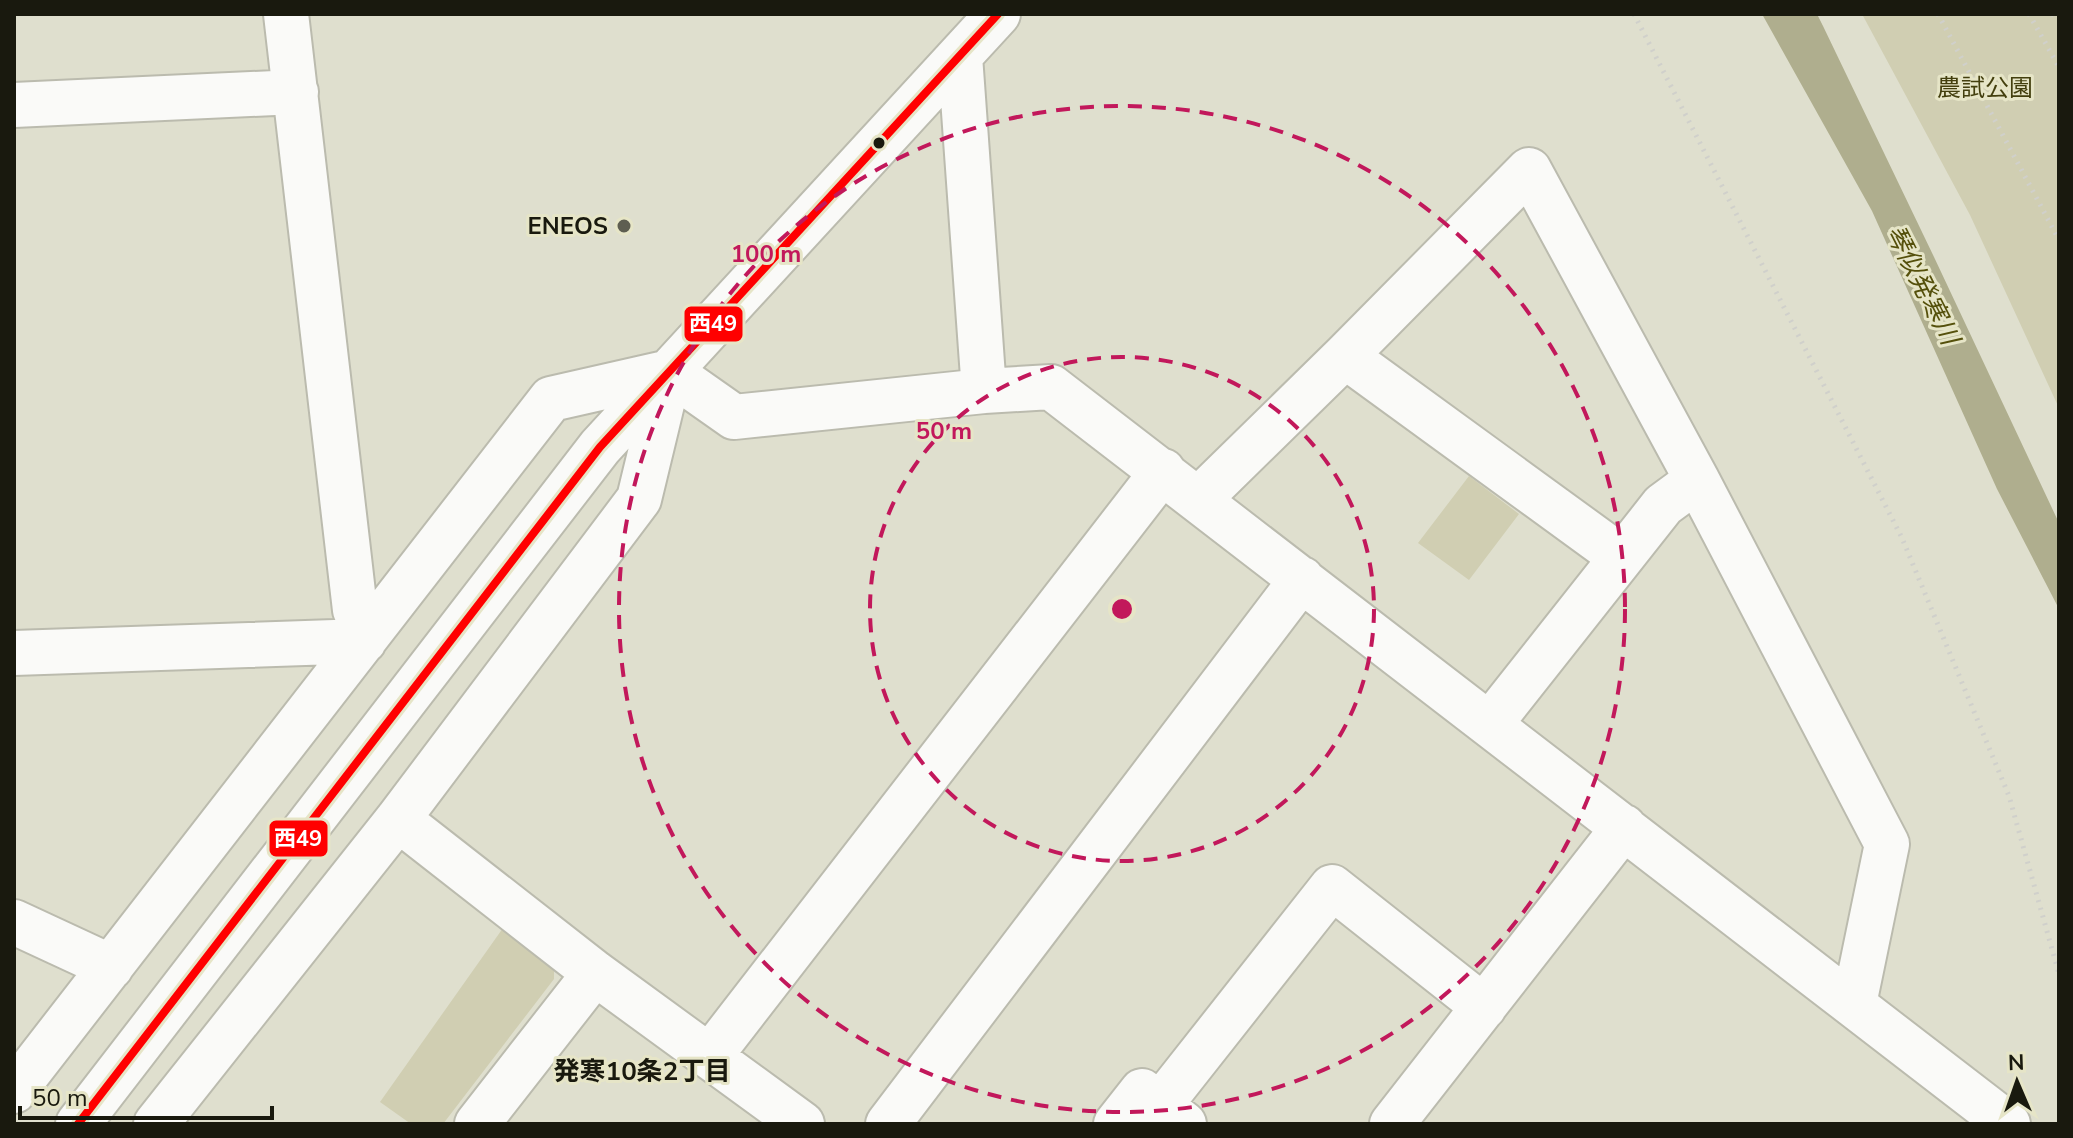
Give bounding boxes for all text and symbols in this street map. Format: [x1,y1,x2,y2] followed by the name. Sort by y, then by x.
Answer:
[1937,72,2033,104] park label: 農試公園
[871,135,887,151] unlabelled marker
[527,210,608,242] place label: ENEOS
[615,217,633,235] marker: ENEOS
[1877,219,1968,354] water label: 琴似発寒川
[731,238,801,270] text: 100 m
[683,305,744,343] line badge: 西49
[689,309,737,339] text: 西49
[916,415,972,447] text: 50 m
[1108,595,1136,623] centre of rings
[268,819,329,858] line badge: 西49
[274,824,322,854] text: 西49
[1977,1042,2057,1122] north arrow
[2008,1048,2025,1078] text: N
[554,1054,730,1089] district label: 発寒10条2丁目
[20,1070,272,1120] scale bar
[32,1082,88,1114] text: 50 m

